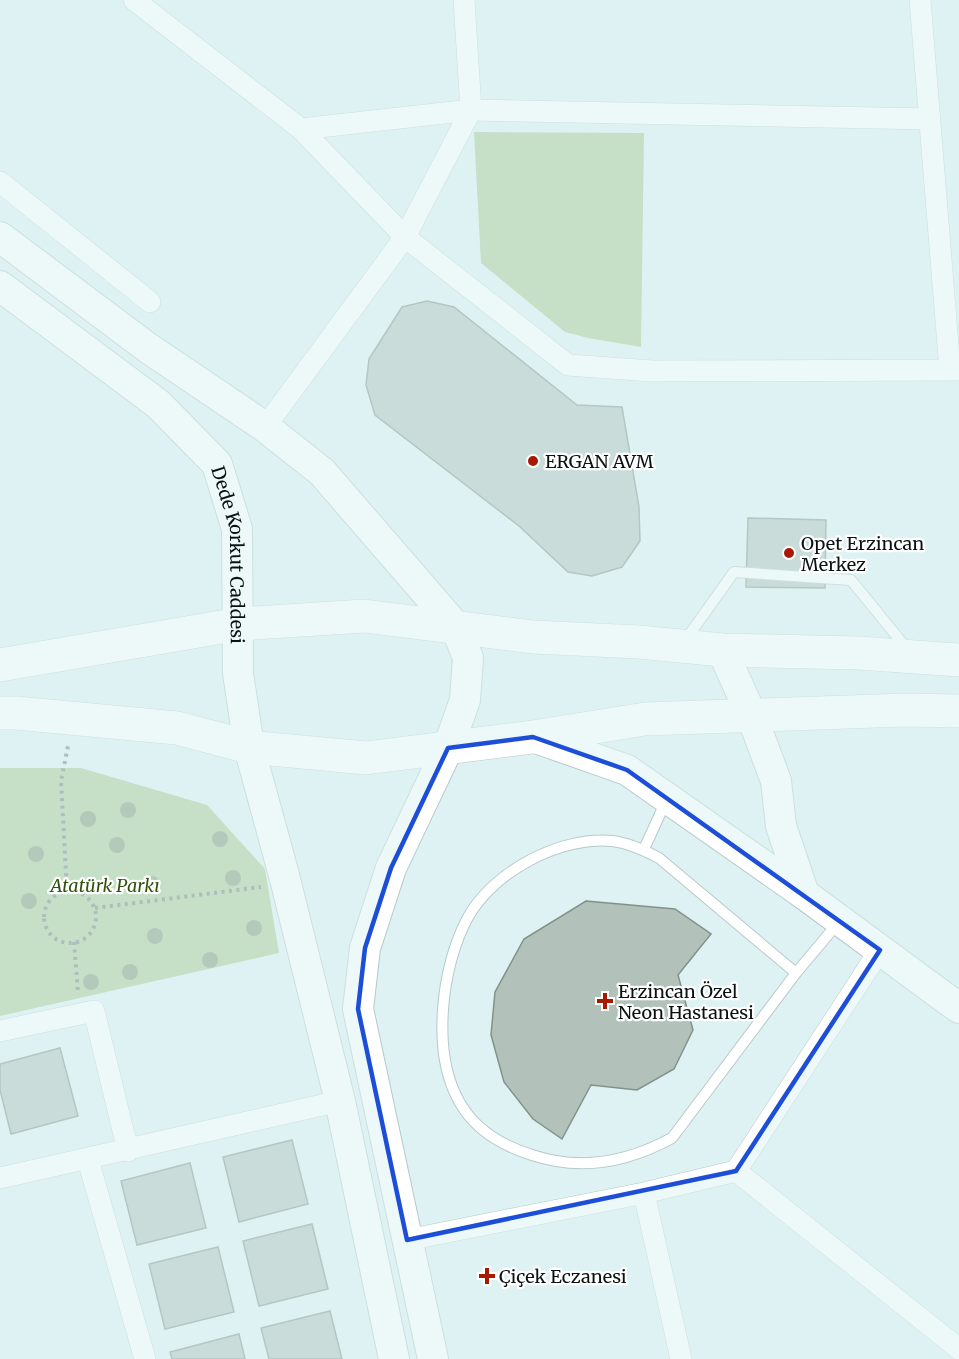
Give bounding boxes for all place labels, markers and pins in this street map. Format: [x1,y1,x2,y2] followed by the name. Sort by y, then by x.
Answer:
[545,450,654,473] place label: ERGAN AVM
[526,454,540,468] marker: ERGAN AVM
[801,532,924,576] place label: Opet Erzincan Merkez
[782,546,796,560] marker: Opet Erzincan Merkez
[618,980,754,1024] place label: Erzincan Özel Neon Hastanesi
[596,992,614,1010] marker: Erzincan Özel Neon Hastanesi
[499,1265,627,1288] place label: Çiçek Eczanesi
[480,1269,494,1283] marker: Çiçek Eczanesi

